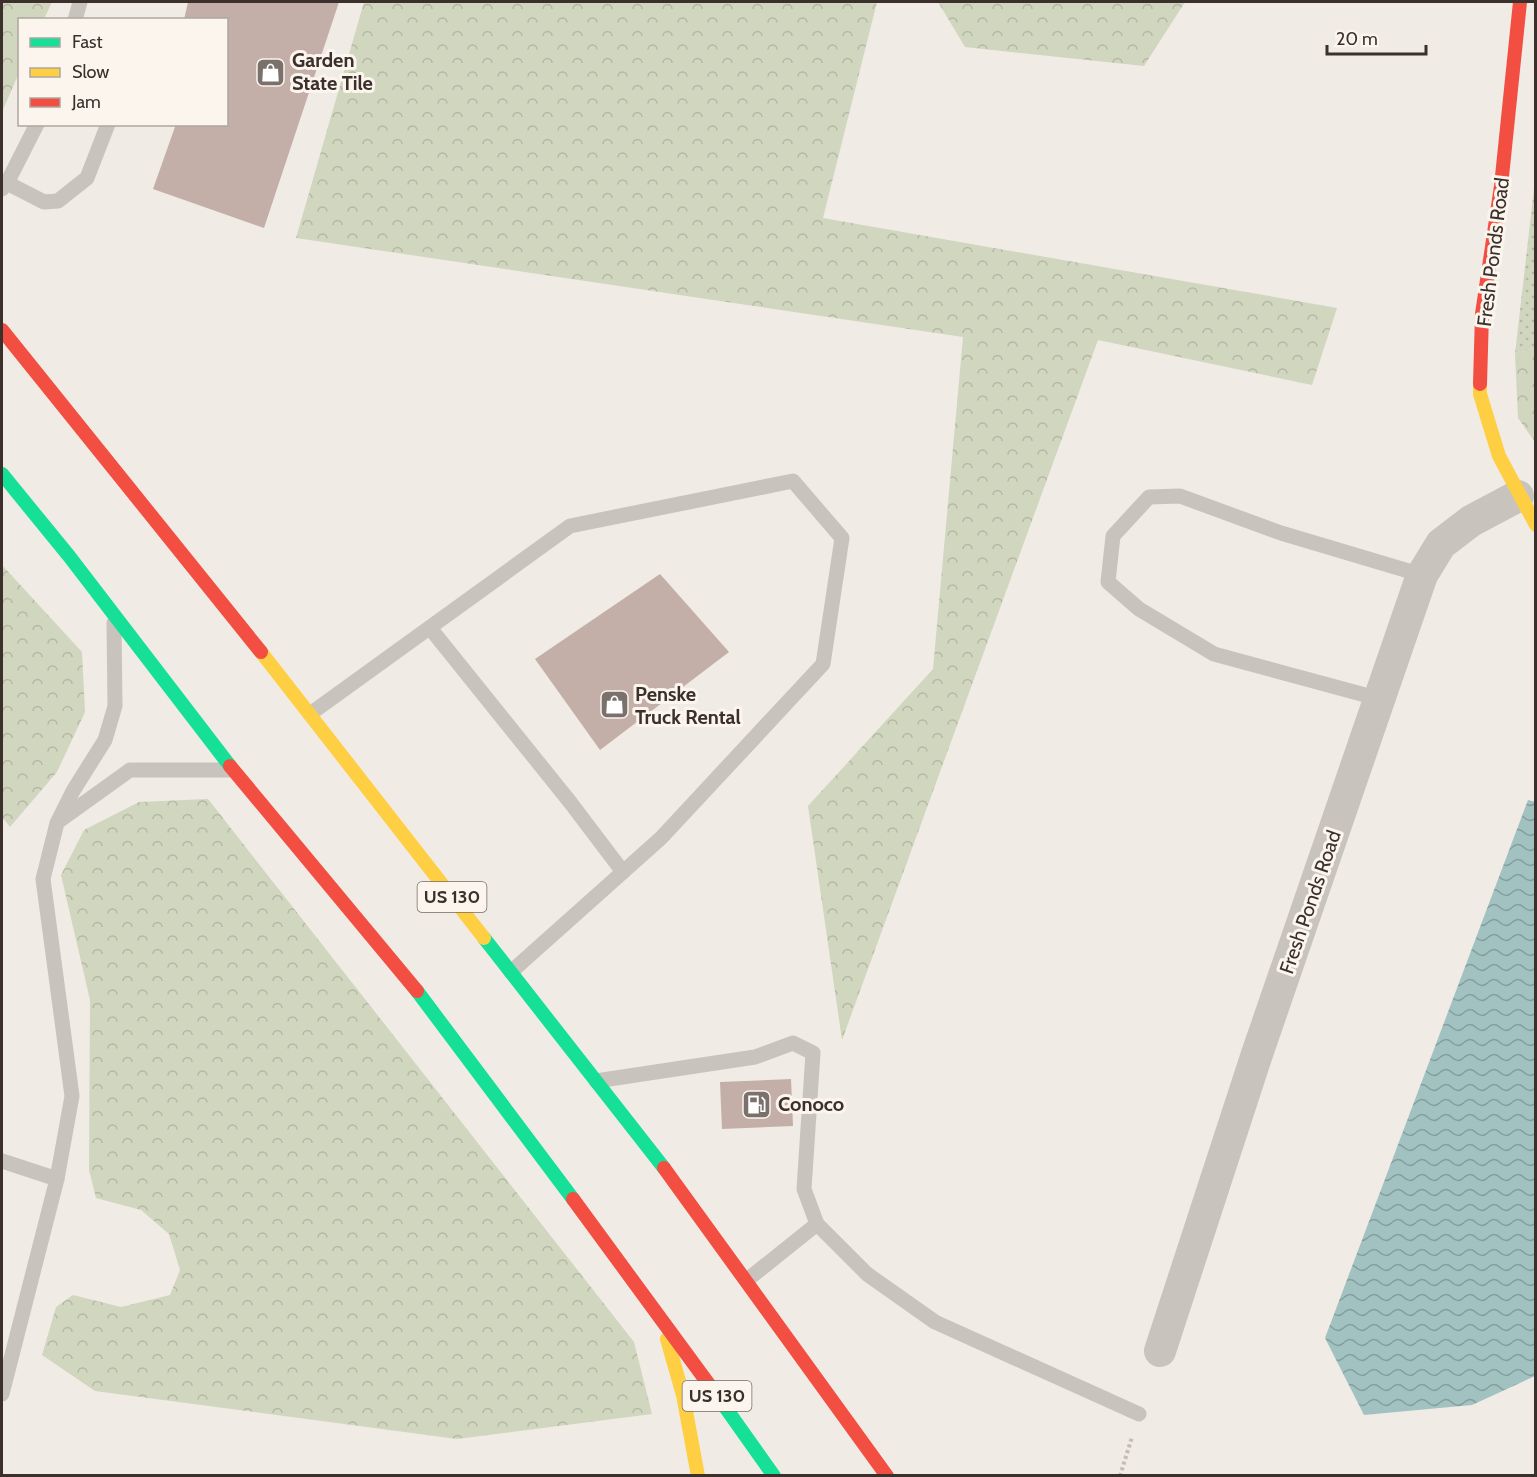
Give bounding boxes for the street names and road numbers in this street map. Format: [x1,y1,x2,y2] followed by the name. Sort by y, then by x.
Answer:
[1472,176,1514,328] street label: Fresh Ponds Road
[1274,827,1346,977] street label: Fresh Ponds Road
[418,882,486,912] road number: US 130
[682,1381,752,1411] road number: US 130

